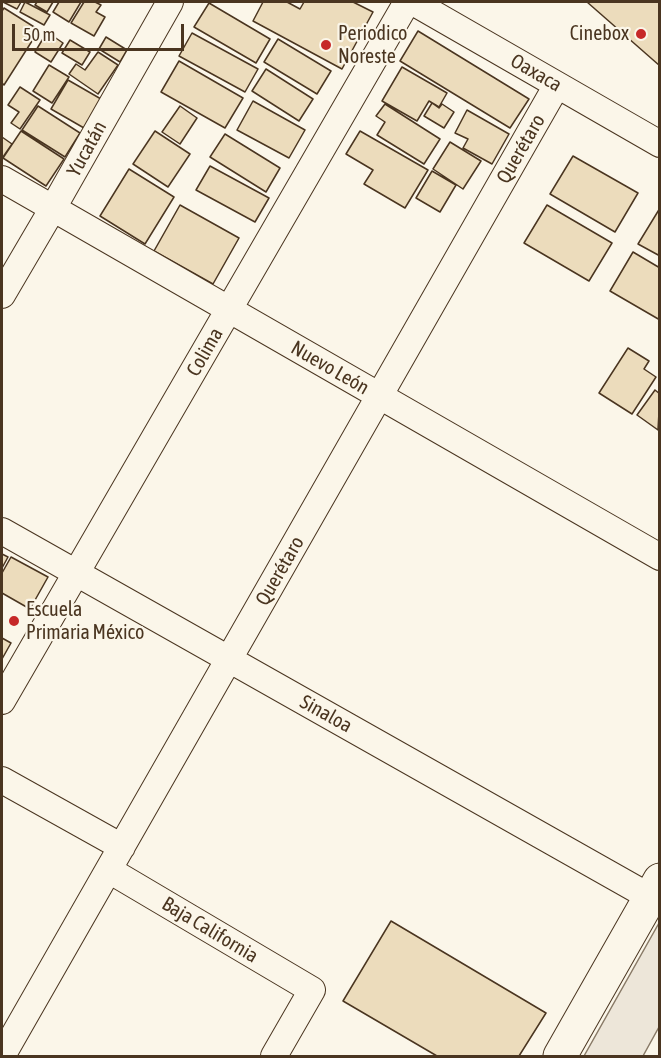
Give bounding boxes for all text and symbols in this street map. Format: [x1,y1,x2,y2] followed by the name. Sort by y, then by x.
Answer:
[15,12,188,50] scale bar
[338,22,407,69] place label: Periodico Noreste
[570,22,629,46] place label: Cinebox
[23,24,55,45] text: 50 m
[634,27,648,41] marker: Cinebox
[319,38,333,52] marker: Periodico Noreste
[506,49,566,97] street label: Oaxaca
[492,110,550,188] street label: Querétaro
[62,117,112,181] street label: Yucatán
[182,323,228,381] street label: Colima
[287,336,373,400] street label: Nuevo León
[251,532,309,610] street label: Querétaro
[26,598,144,645] place label: Escuela Primaria México
[7,614,21,628] marker: Escuela Primaria México
[296,690,356,738] street label: Sinaloa
[158,892,262,968] street label: Baja California

